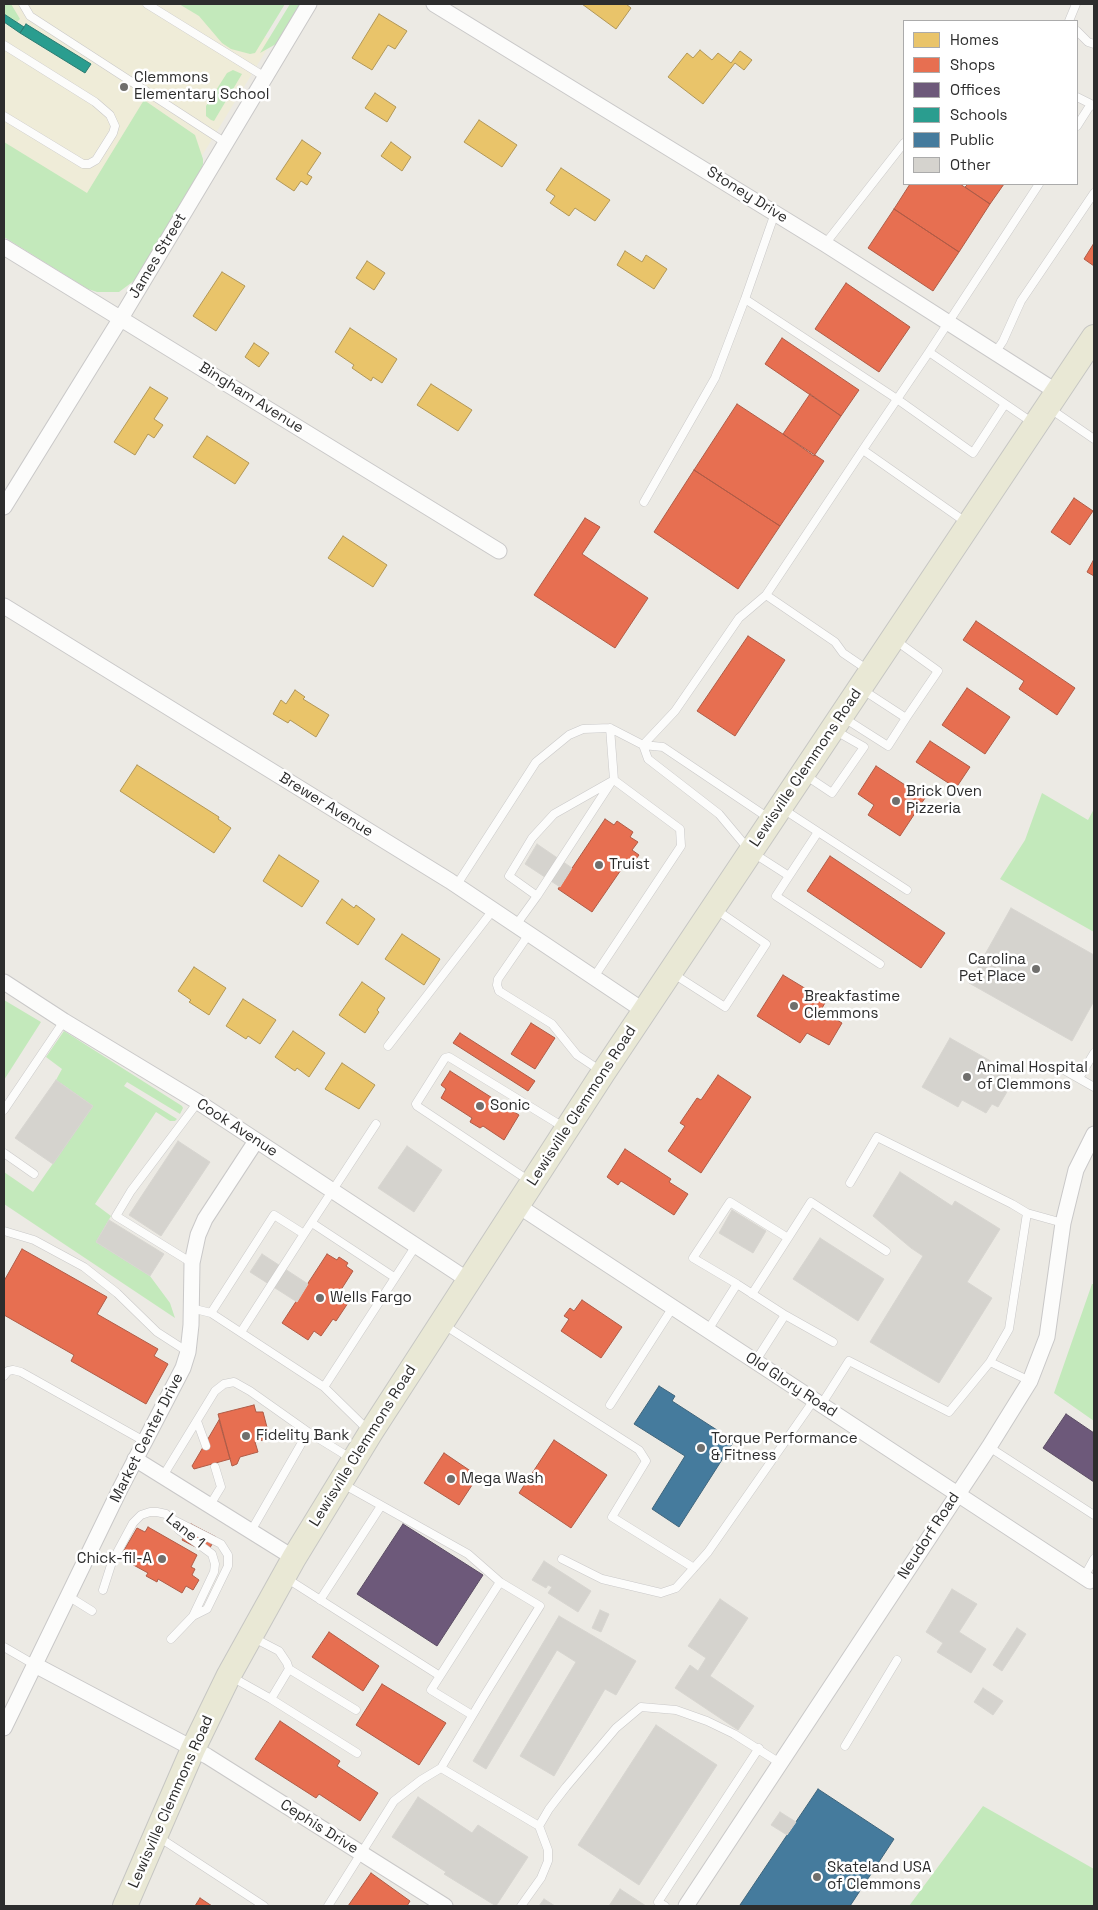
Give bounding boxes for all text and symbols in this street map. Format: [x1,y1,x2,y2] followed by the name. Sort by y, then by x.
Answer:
[903,20,1078,185] legend
[950,30,999,49] text: Homes
[950,55,995,74] text: Shops
[134,69,270,104] place label: Clemmons Elementary School
[950,80,1001,99] text: Offices
[118,81,130,93] marker: Clemmons Elementary School
[950,105,1007,124] text: Schools
[950,130,994,149] text: Public
[950,155,991,174] text: Other
[703,163,791,227] street label: Stoney Drive
[125,210,191,302] street label: James Street
[195,359,307,437] street label: Bingham Avenue
[746,685,866,851] street label: Lewisville Clemmons Road
[276,769,376,841] street label: Brewer Avenue
[906,783,982,818] place label: Brick Oven Pizzeria
[890,795,902,807] marker: Brick Oven Pizzeria
[609,856,650,874] place label: Truist
[593,859,605,871] marker: Truist
[959,951,1026,986] place label: Carolina Pet Place
[1030,963,1042,975] marker: Carolina Pet Place
[804,988,900,1023] place label: Breakfastime Clemmons
[788,1000,800,1012] marker: Breakfastime Clemmons
[524,1023,640,1189] street label: Lewisville Clemmons Road
[977,1059,1088,1094] place label: Animal Hospital of Clemmons
[961,1071,973,1083] marker: Animal Hospital of Clemmons
[193,1095,281,1161] street label: Cook Avenue
[490,1097,530,1115] place label: Sonic
[474,1100,486,1112] marker: Sonic
[330,1289,412,1307] place label: Wells Fargo
[314,1292,326,1304] marker: Wells Fargo
[742,1349,840,1421] street label: Old Glory Road
[306,1362,420,1530] street label: Lewisville Clemmons Road
[107,1370,187,1506] street label: Market Center Drive
[256,1427,349,1445] place label: Fidelity Bank
[240,1430,252,1442] marker: Fidelity Bank
[711,1430,858,1465] place label: Torque Performance & Fitness
[695,1442,707,1454] marker: Torque Performance & Fitness
[461,1470,544,1488] place label: Mega Wash
[445,1473,457,1485] marker: Mega Wash
[894,1489,964,1583] street label: Neudorf Road
[162,1510,208,1552] street label: Lane 1
[77,1550,152,1568] place label: Chick-fil-A
[156,1553,168,1565] marker: Chick-fil-A
[125,1713,217,1891] street label: Lewisville Clemmons Road
[277,1796,361,1858] street label: Cephis Drive
[827,1859,931,1894] place label: Skateland USA of Clemmons
[811,1871,823,1883] marker: Skateland USA of Clemmons

